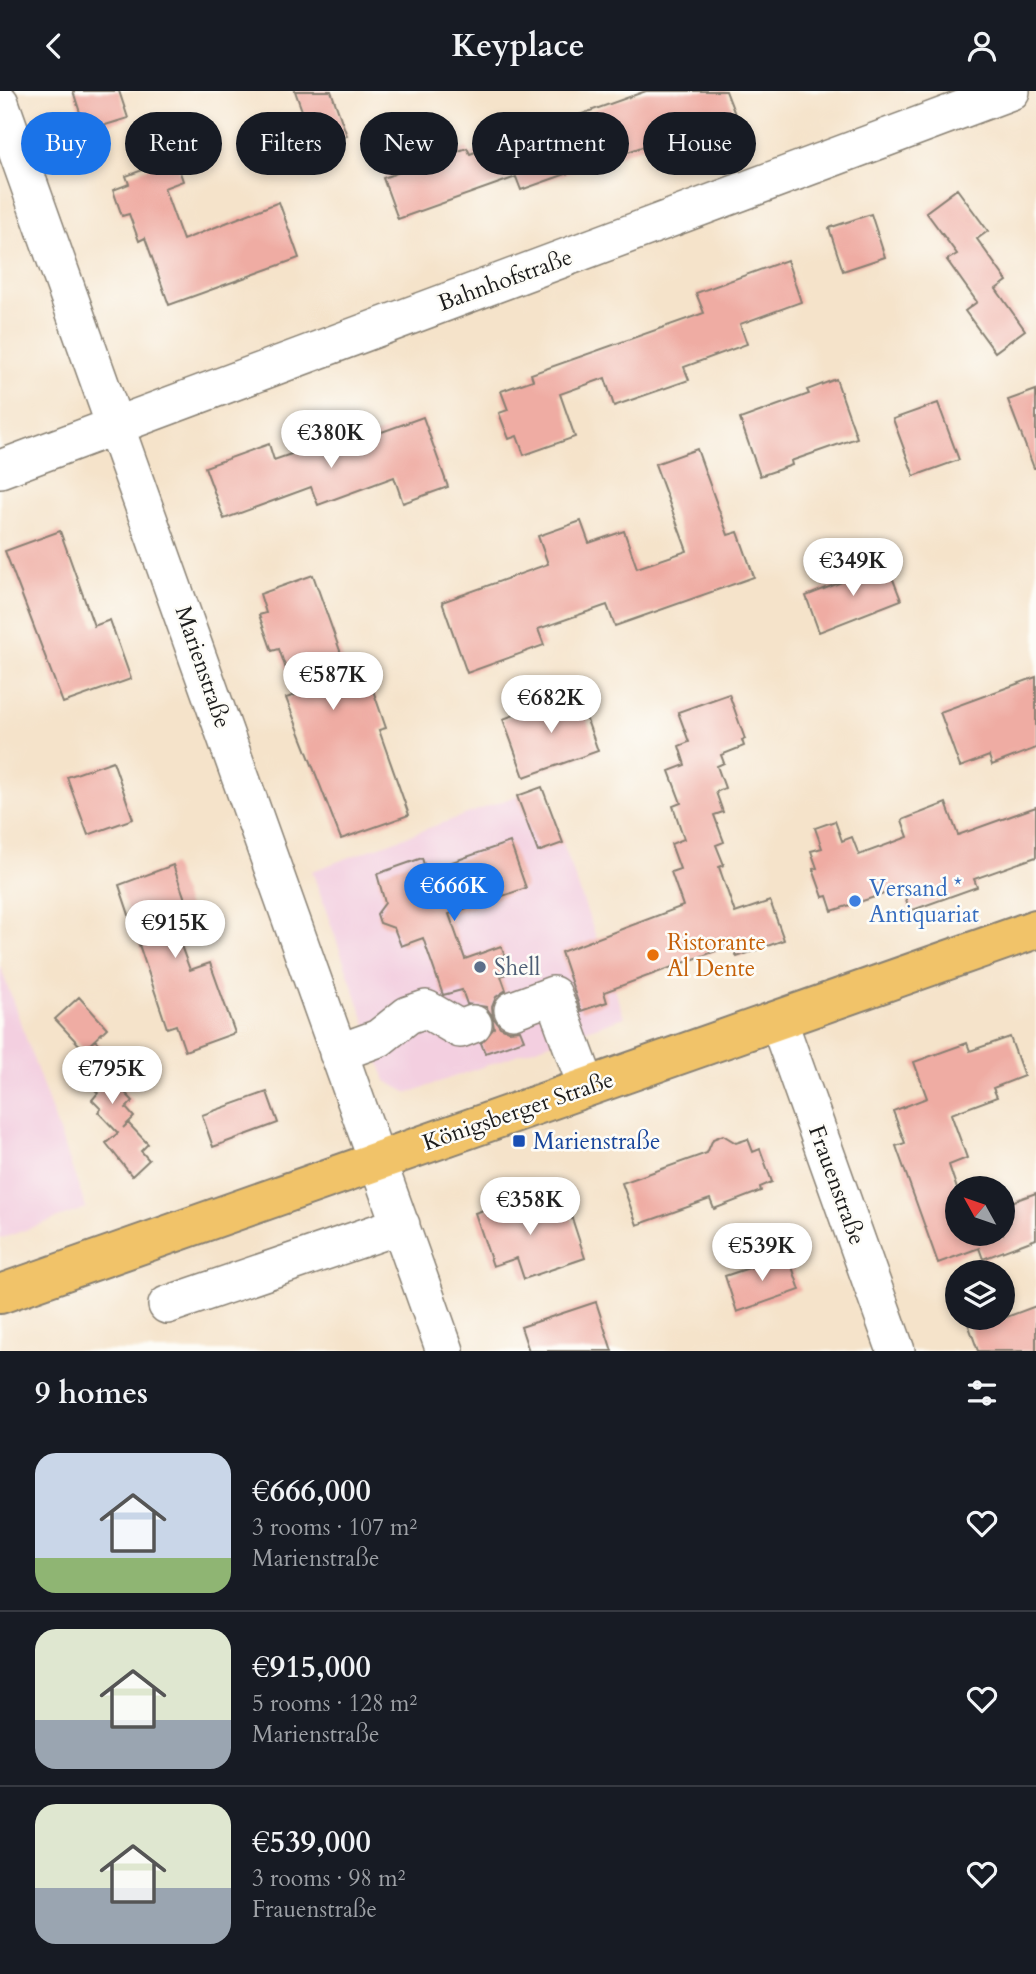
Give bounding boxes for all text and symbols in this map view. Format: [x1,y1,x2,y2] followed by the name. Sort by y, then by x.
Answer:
[451,24,585,68] text: Keyplace
[35,27,73,65] icon: back
[963,27,1001,65] icon: person
[21,112,111,175] chip: Buy
[125,112,222,175] chip: Rent
[236,112,346,175] chip: Filters
[360,112,458,175] chip: New
[472,112,629,175] chip: Apartment
[643,112,756,175] chip: House
[434,241,576,319] street label: Bahnhofstraße
[282,411,380,470] pin: €380K
[297,417,365,448] text: €380K
[804,539,902,598] pin: €349K
[819,545,887,576] text: €349K
[168,602,238,732] street label: Marienstraße
[284,653,382,712] pin: €587K
[299,659,367,690] text: €587K
[502,675,600,735] pin: €682K
[517,682,585,713] text: €682K
[405,863,503,923] pin: €666K
[420,870,488,901] text: €666K
[869,873,979,930] place label: Versand * Antiquariat
[847,893,863,909] marker: Versand * Antiquariat
[126,901,224,960] pin: €915K
[141,907,209,938] text: €915K
[667,927,766,984] place label: Ristorante Al Dente
[645,947,661,963] marker: Ristorante Al Dente
[494,952,540,983] place label: Shell
[472,959,488,975] marker: Shell
[63,1047,161,1106] pin: €795K
[78,1053,146,1084] text: €795K
[418,1064,618,1158] street label: Königsberger Straße
[801,1121,873,1249] street label: Frauenstraße
[533,1126,660,1157] place label: Marienstraße
[511,1133,527,1149] marker: Marienstraße
[945,1176,1015,1246] north arrow
[945,1176,1015,1330] map controls
[481,1177,579,1237] pin: €358K
[496,1184,564,1215] text: €358K
[713,1223,811,1283] pin: €539K
[728,1230,796,1261] text: €539K
[945,1260,1015,1330] button: layers
[35,1373,148,1414] text: 9 homes
[963,1374,1001,1412] icon: filters
[252,1471,371,1512] text: €666,000
[91,1481,175,1565] icon: home
[963,1504,1001,1542] icon: heart
[252,1512,417,1543] text: 3 rooms · 107 m²
[252,1543,379,1574] text: Marienstraße
[252,1647,371,1688] text: €915,000
[91,1657,175,1741] icon: home
[963,1680,1001,1718] icon: heart
[252,1688,417,1719] text: 5 rooms · 128 m²
[252,1719,379,1750] text: Marienstraße
[252,1822,371,1863] text: €539,000
[91,1832,175,1916] icon: home
[963,1855,1001,1893] icon: heart
[252,1863,405,1894] text: 3 rooms · 98 m²
[252,1894,377,1925] text: Frauenstraße

